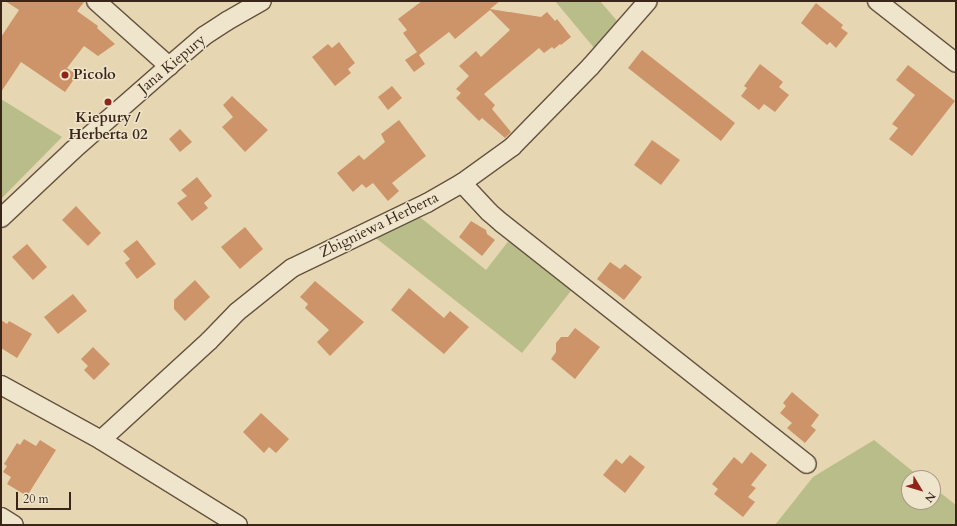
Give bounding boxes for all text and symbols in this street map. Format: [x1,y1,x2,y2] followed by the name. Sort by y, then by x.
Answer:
[135,31,209,97] street label: Jana Kiepury
[73,66,116,84] place label: Picolo
[60,70,70,80] marker: Picolo
[103,97,113,107] marker: Kiepury / Herberta 02
[68,108,148,143] place label: Kiepury / Herberta 02
[317,188,441,262] street label: Zbigniewa Herberta
[901,470,941,510] north arrow
[18,484,73,510] scale bar
[921,489,939,505] text: N
[23,491,49,507] text: 20 m

